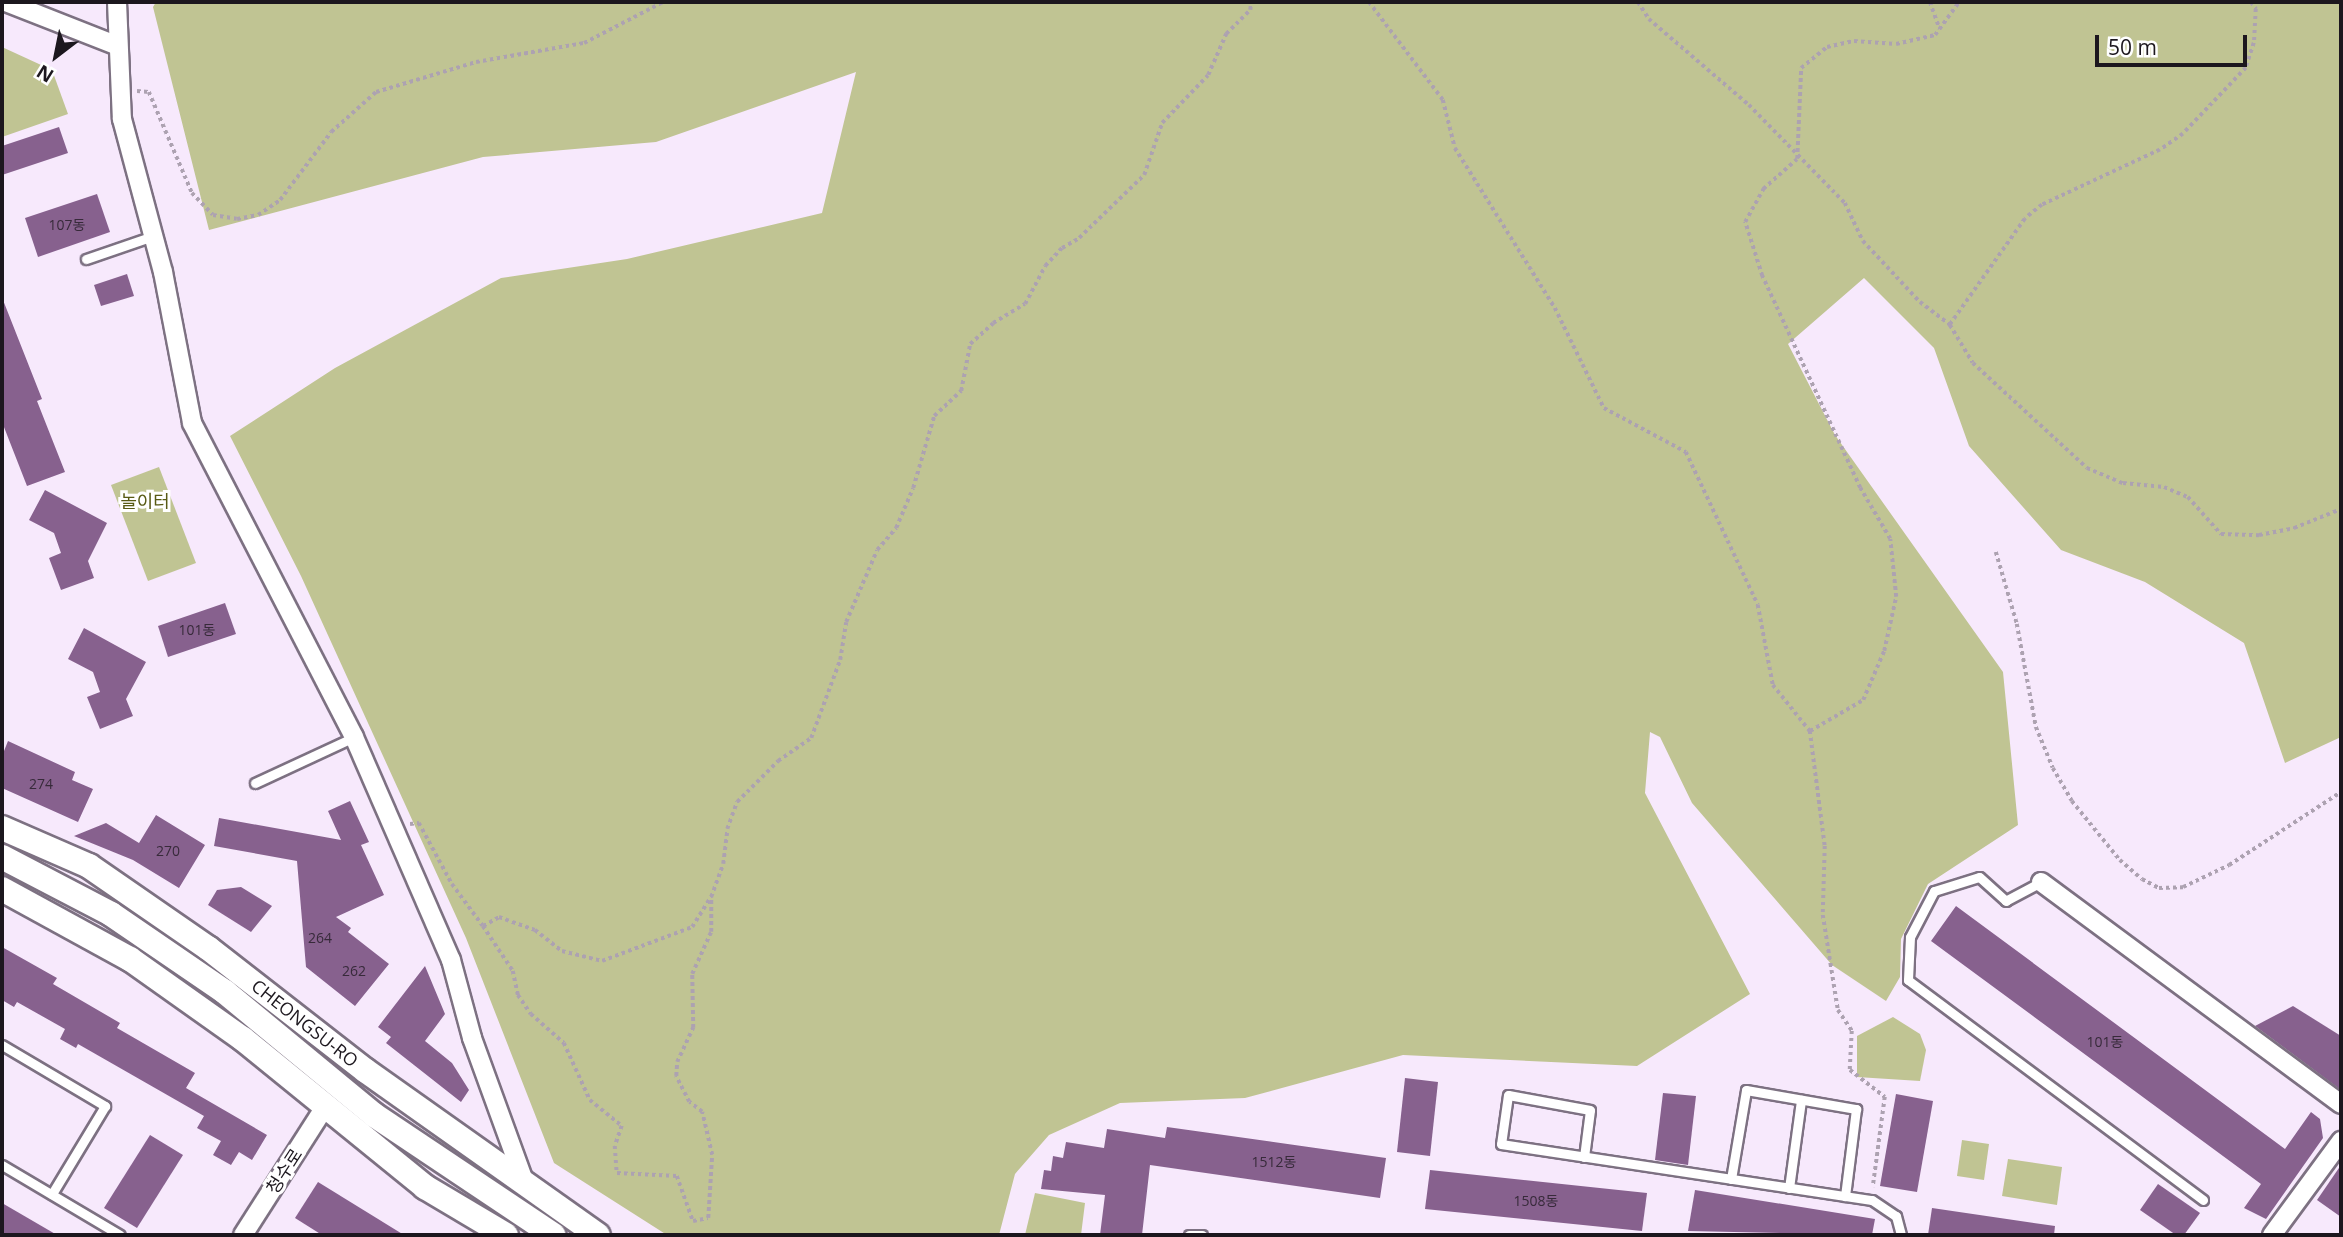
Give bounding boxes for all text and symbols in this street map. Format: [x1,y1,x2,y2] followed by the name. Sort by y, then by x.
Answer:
[21,21,91,91] north arrow
[2098,21,2250,65] scale bar
[2108,33,2157,61] text: 50 m
[31,59,58,89] text: N
[49,217,85,233] house number: 107동
[120,490,170,512] park label: 놀이터
[179,622,215,638] house number: 101동
[29,776,53,792] house number: 274
[156,843,180,859] house number: 270
[308,930,332,946] house number: 264
[342,963,366,979] house number: 262
[247,975,363,1071] street label: CHEONGSU-RO
[2087,1034,2123,1050] house number: 101동
[261,1144,307,1198] street label: 청수로
[1252,1154,1296,1170] house number: 1512동
[1514,1193,1558,1209] house number: 1508동

